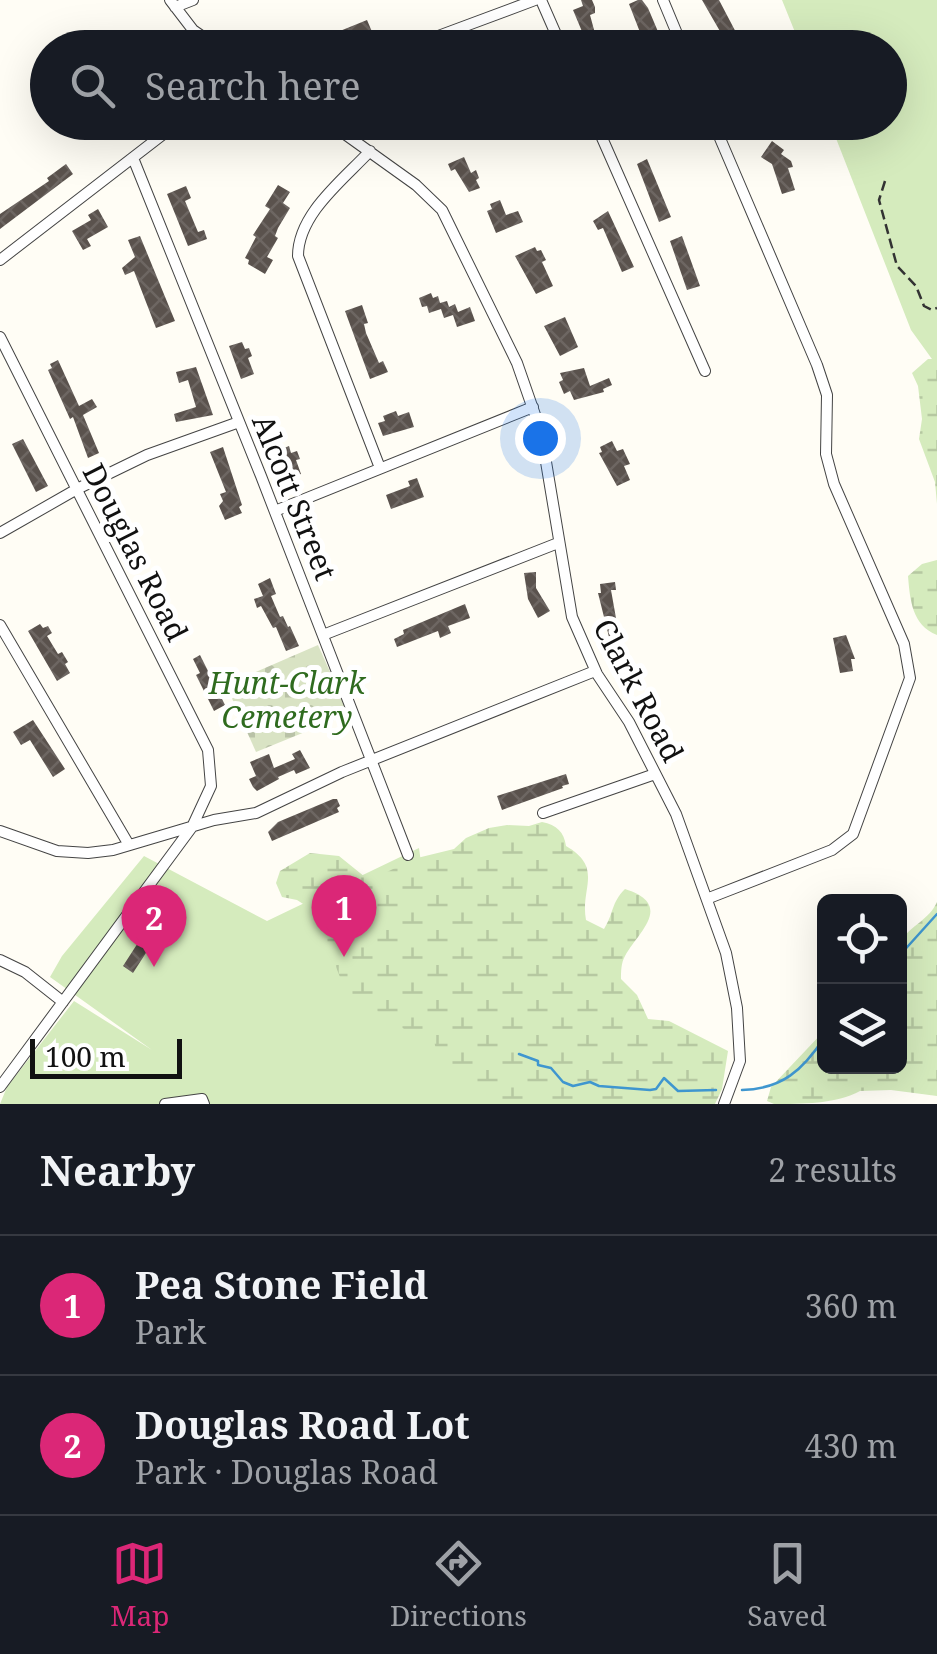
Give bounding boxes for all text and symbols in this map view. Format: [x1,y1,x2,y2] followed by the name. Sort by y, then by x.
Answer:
[30,30,907,140] search box
[65,58,120,113] icon: search
[145,59,361,111] text: Search here
[243,408,347,586] street label: Alcott Street
[515,413,566,464] your location
[74,456,198,648] street label: Douglas Road
[584,611,694,769] street label: Clark Road
[208,662,366,737] park label: Hunt-Clark Cemetery
[312,874,376,957] pin: 1
[122,884,186,967] pin: 2
[817,894,907,1074] map controls
[817,894,907,984] button: locate
[817,984,907,1074] button: layers
[30,1034,182,1078] scale bar
[45,1037,126,1075] text: 100 m
[40,1141,195,1198] text: Nearby
[768,1148,897,1191] text: 2 results
[135,1258,428,1310] text: Pea Stone Field
[63,1284,82,1327] text: 1
[805,1284,897,1327] text: 360 m
[135,1310,206,1353] text: Park
[135,1398,470,1450] text: Douglas Road Lot
[63,1424,82,1467] text: 2
[805,1424,897,1467] text: 430 m
[135,1450,438,1493] text: Park · Douglas Road
[110,1536,169,1634] tab: Map
[390,1536,527,1634] tab: Directions
[747,1536,827,1634] tab: Saved

